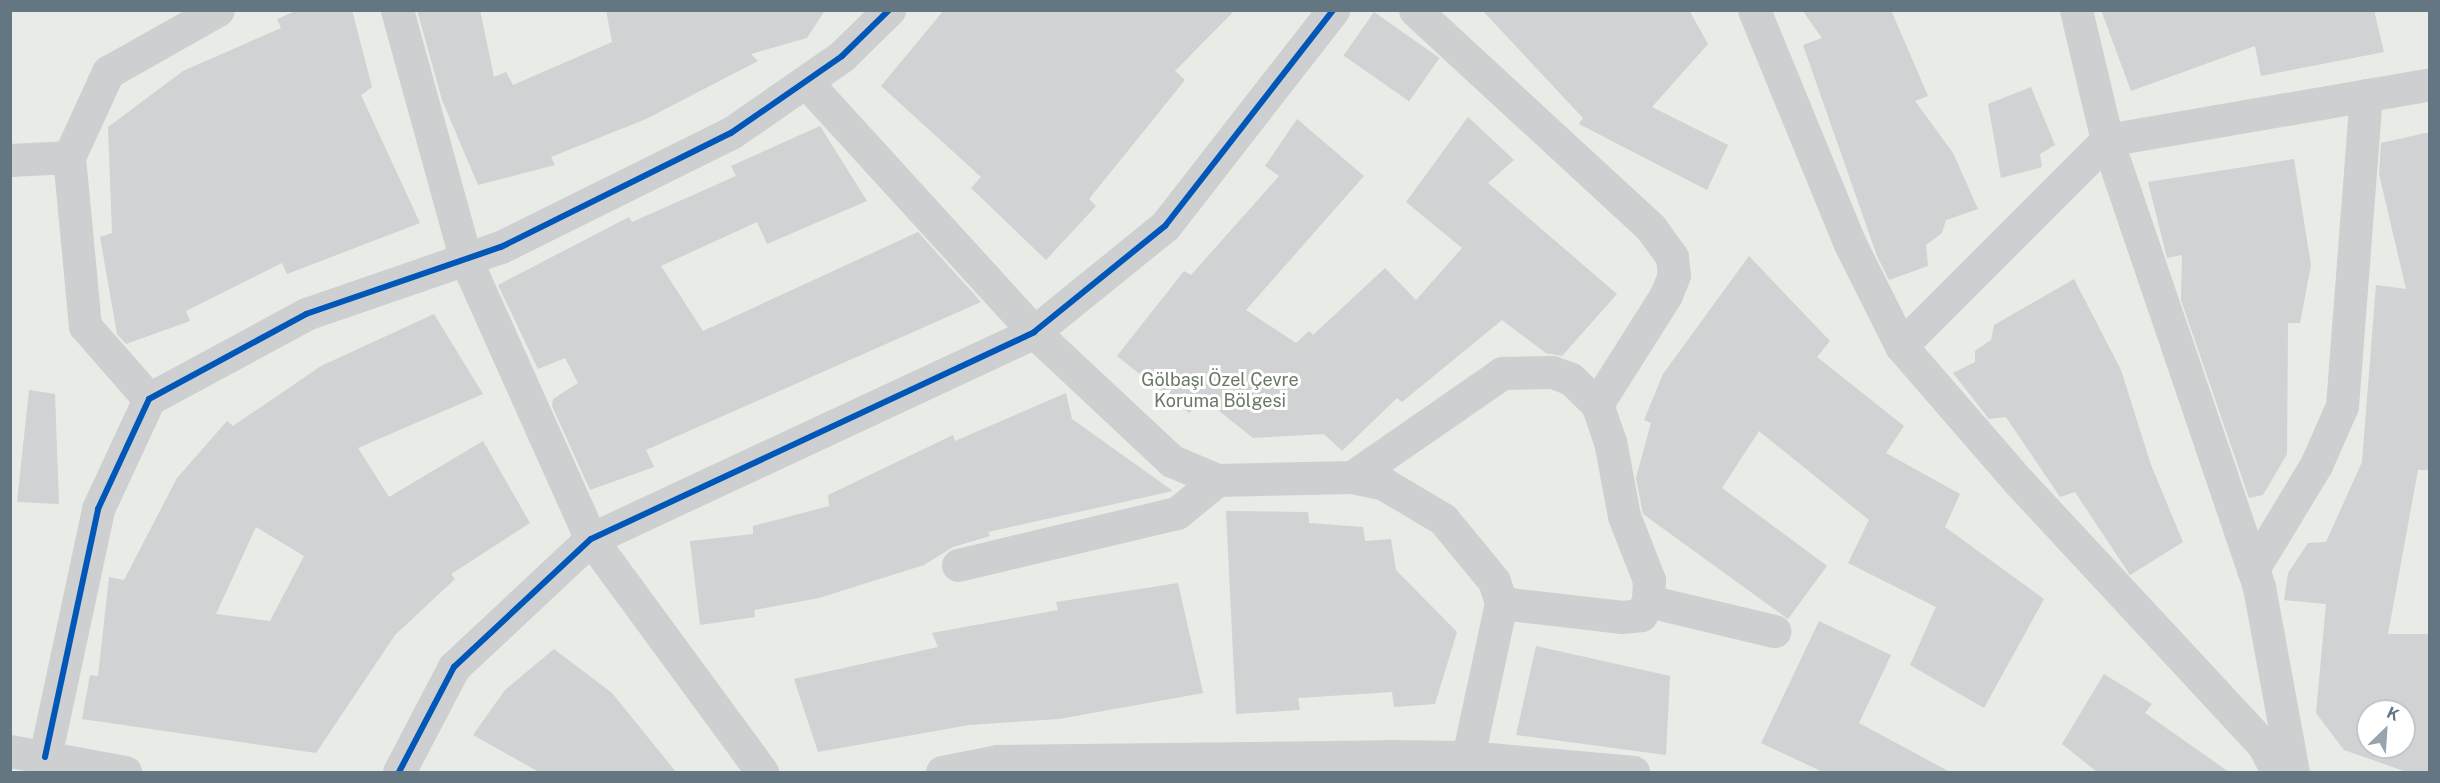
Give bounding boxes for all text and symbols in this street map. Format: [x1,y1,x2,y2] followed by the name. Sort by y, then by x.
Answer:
[1141,370,1299,412] park label: Gölbaşı Özel Çevre Koruma Bölgesi
[2356,699,2416,759] north arrow
[2384,703,2402,725] text: K

